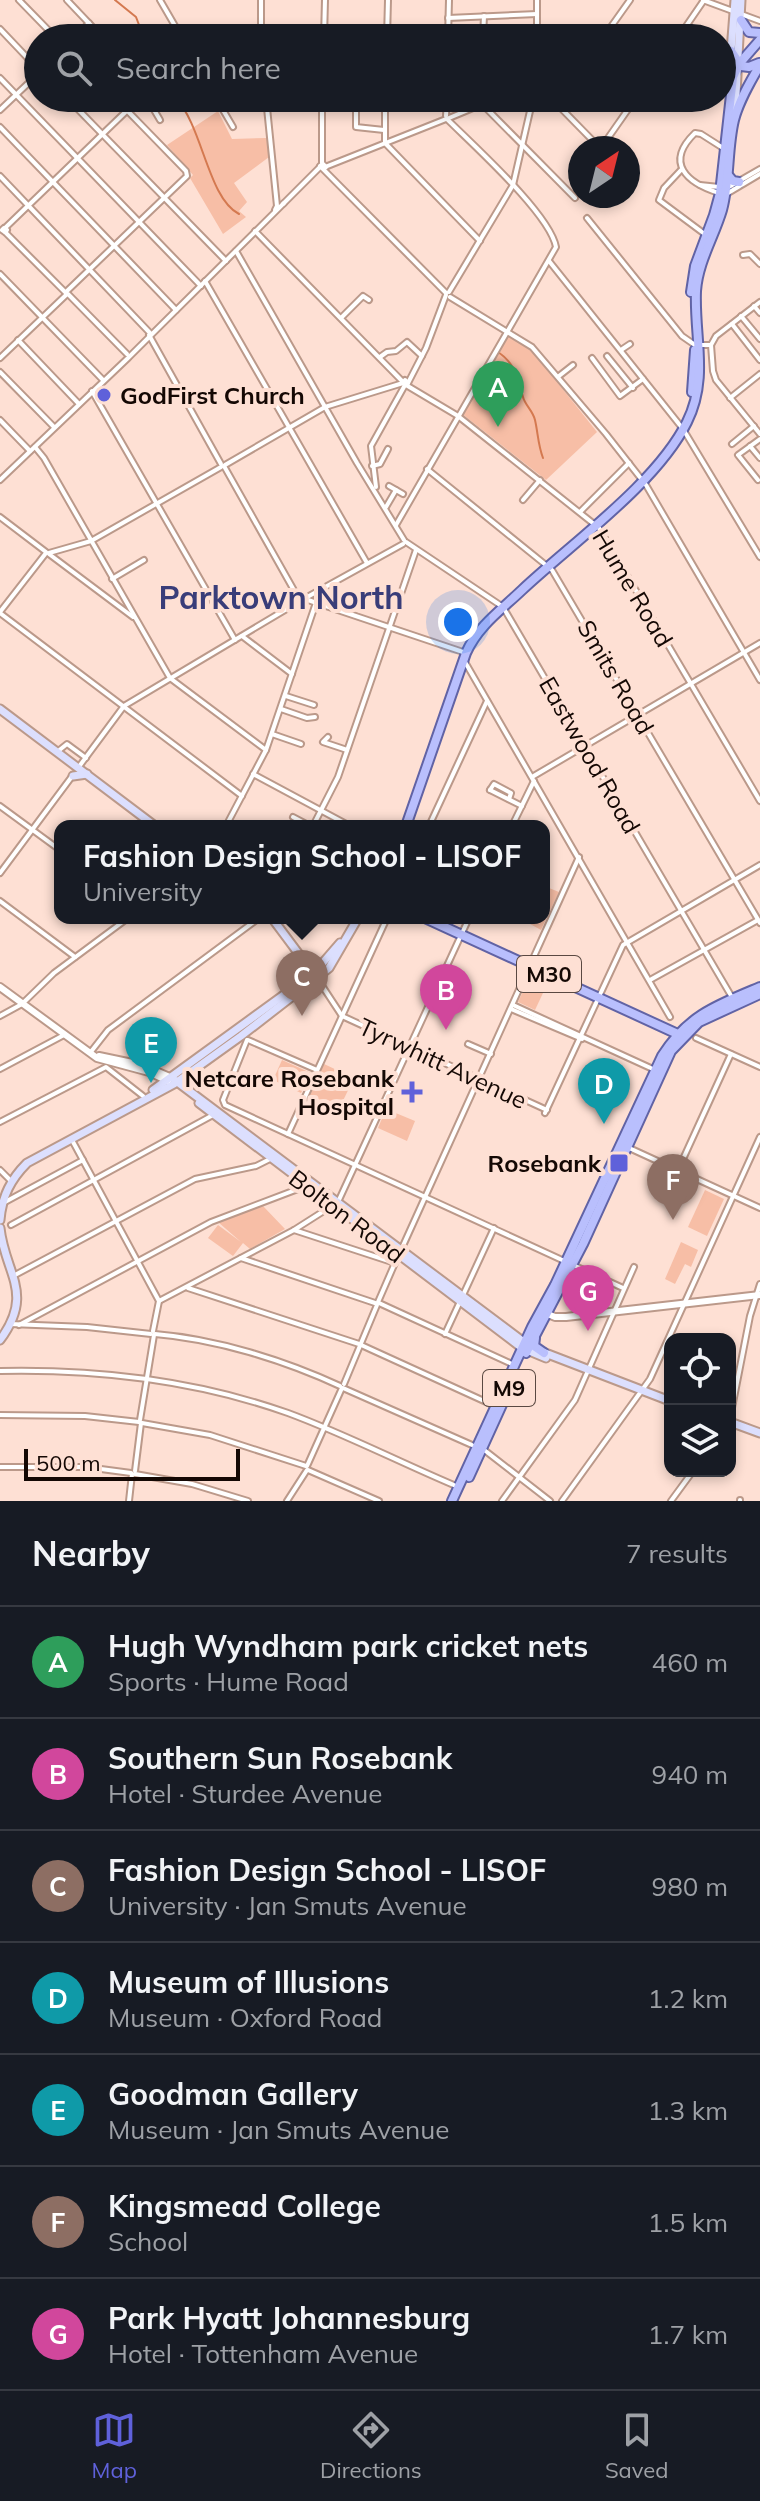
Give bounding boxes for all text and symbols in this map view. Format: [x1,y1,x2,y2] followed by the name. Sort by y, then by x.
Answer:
[24,24,736,112] search box
[52,46,96,90] icon: search
[116,49,281,87] text: Search here
[568,136,640,208] north arrow
[472,361,524,427] pin: A
[120,380,305,410] place label: GodFirst Church
[95,386,113,404] marker: GodFirst Church
[586,524,680,652] street label: Hume Road
[158,577,404,617] district label: Parktown North
[438,602,478,642] your location
[571,614,661,740] street label: Smits Road
[533,671,647,839] street label: Eastwood Road
[54,820,550,924] popup
[83,837,521,875] text: Fashion Design School - LISOF
[83,875,203,908] text: University
[276,950,328,1016] pin: C
[517,956,581,992] road number: M30
[420,964,472,1030] pin: B
[354,1011,532,1115] street label: Tyrwhitt Avenue
[125,1017,177,1083] pin: E
[578,1058,630,1124] pin: D
[185,1063,395,1121] place label: Netcare Rosebank Hospital
[401,1081,423,1103] marker: Netcare Rosebank Hospital
[488,1148,602,1178] place label: Rosebank
[608,1152,630,1174] marker: Rosebank
[647,1154,699,1220] pin: F
[283,1163,411,1269] street label: Bolton Road
[562,1265,614,1331] pin: G
[664,1333,736,1477] map controls
[664,1333,736,1405] button: locate
[483,1370,535,1406] road number: M9
[664,1405,736,1477] button: layers
[24,1445,240,1481] scale bar
[36,1449,101,1477] text: 500 m
[32,1532,150,1575] text: Nearby
[626,1537,728,1570] text: 7 results
[108,1627,588,1665] text: Hugh Wyndham park cricket nets
[48,1646,68,1679] text: A
[652,1646,728,1679] text: 460 m
[108,1665,349,1698] text: Sports · Hume Road
[108,1739,452,1777] text: Southern Sun Rosebank
[49,1758,67,1791] text: B
[652,1758,728,1791] text: 940 m
[108,1777,382,1810] text: Hotel · Sturdee Avenue
[108,1851,546,1889] text: Fashion Design School - LISOF
[49,1870,67,1903] text: C
[652,1870,728,1903] text: 980 m
[108,1889,467,1922] text: University · Jan Smuts Avenue
[108,1963,389,2001] text: Museum of Illusions
[48,1982,68,2015] text: D
[648,1982,728,2015] text: 1.2 km
[108,2001,382,2034] text: Museum · Oxford Road
[108,2075,358,2113] text: Goodman Gallery
[50,2094,66,2127] text: E
[648,2094,728,2127] text: 1.3 km
[108,2113,449,2146] text: Museum · Jan Smuts Avenue
[108,2187,381,2225] text: Kingsmead College
[51,2206,65,2239] text: F
[648,2206,728,2239] text: 1.5 km
[108,2225,188,2258] text: School
[108,2299,470,2337] text: Park Hyatt Johannesburg
[48,2318,68,2351] text: G
[648,2318,728,2351] text: 1.7 km
[108,2337,418,2370] text: Hotel · Tottenham Avenue
[92,2408,137,2484] tab: Map
[320,2408,422,2484] tab: Directions
[605,2408,668,2484] tab: Saved

